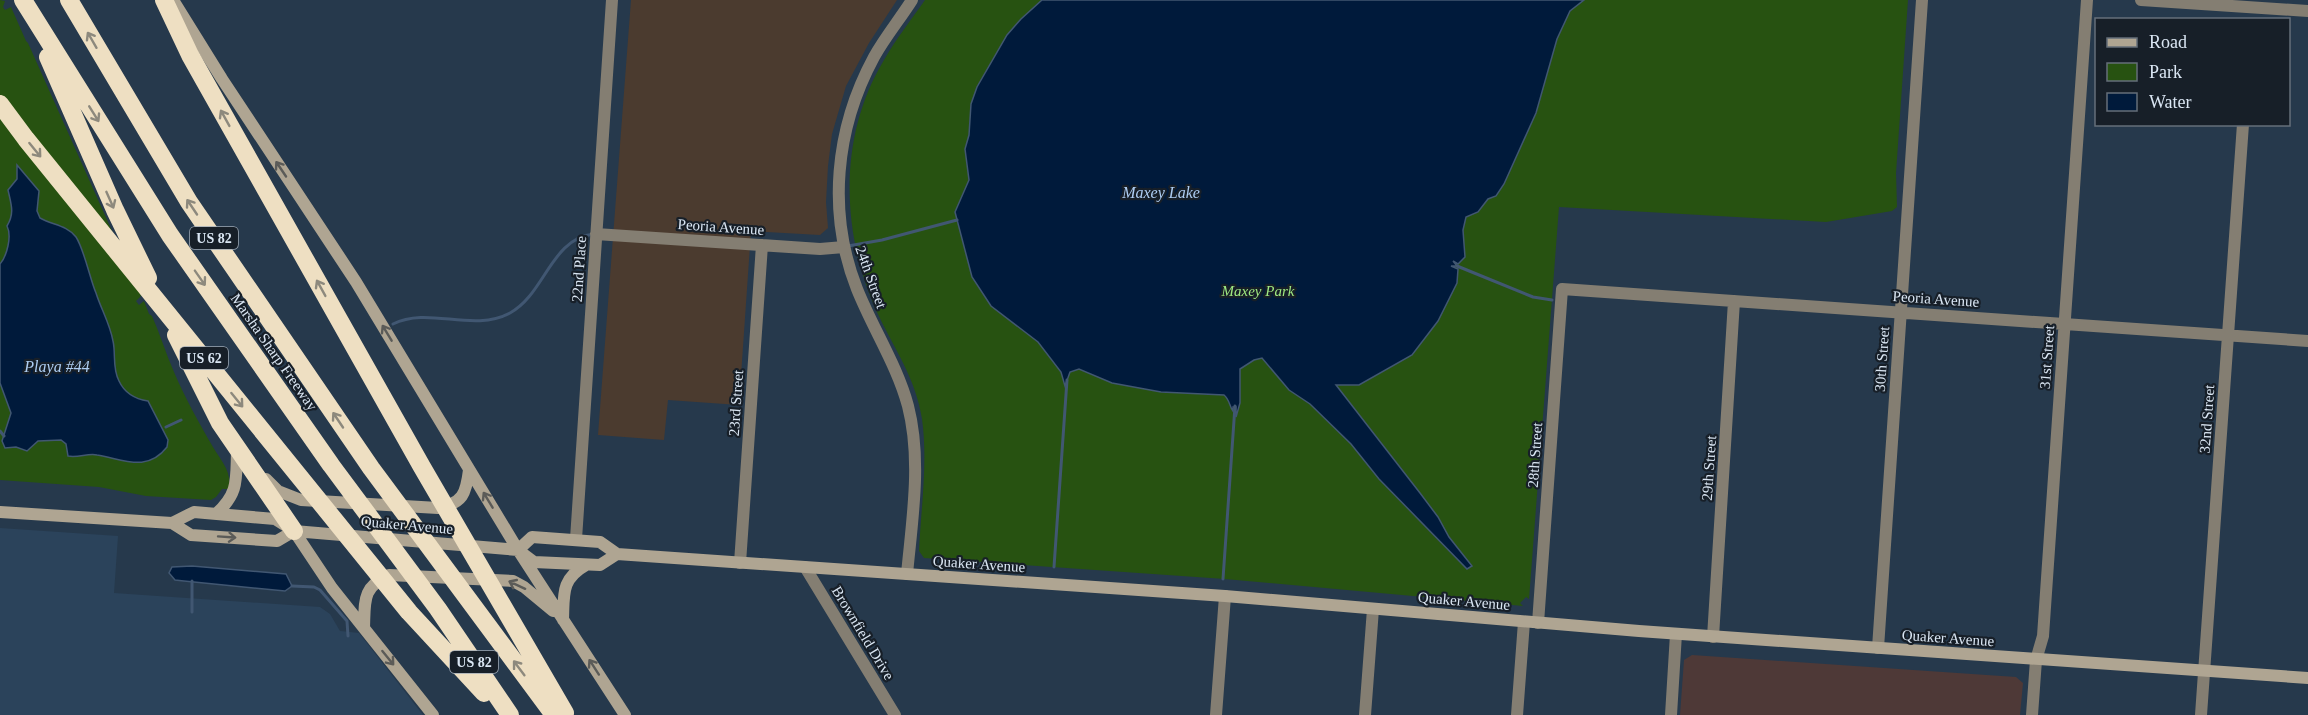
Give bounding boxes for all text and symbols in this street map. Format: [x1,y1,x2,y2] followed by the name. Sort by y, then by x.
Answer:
[2095,18,2290,126] legend
[86,32,98,49] one-way arrow
[2149,32,2187,52] text: Road
[2149,62,2182,82] text: Park
[2149,92,2192,112] text: Water
[88,105,100,122] one-way arrow
[219,110,230,128] one-way arrow
[29,142,42,158] one-way arrow
[275,161,287,178] one-way arrow
[1121,184,1200,202] water label: Maxey Lake
[106,191,117,209] one-way arrow
[186,199,199,216] one-way arrow
[677,216,765,238] street label: Peoria Avenue
[190,227,238,249] road number: US 82
[569,235,589,303] street label: 22nd Place
[852,244,890,311] street label: 24th Street
[194,269,206,285] one-way arrow
[315,280,326,298] one-way arrow
[1221,283,1295,299] park label: Maxey Park
[1892,288,1980,310] street label: Peoria Avenue
[228,290,321,414] street label: Marsha Sharp Freeway
[2037,324,2057,389] street label: 31st Street
[380,325,392,342] one-way arrow
[1872,325,1892,392] street label: 30th Street
[180,347,228,369] road number: US 62
[23,358,90,376] water label: Playa #44
[726,369,746,437] street label: 23rd Street
[2197,383,2217,454] street label: 32nd Street
[231,392,244,408] one-way arrow
[332,412,344,429] one-way arrow
[1525,421,1545,488] street label: 28th Street
[1699,434,1719,501] street label: 29th Street
[481,492,493,509] one-way arrow
[360,513,454,537] street label: Quaker Avenue
[217,532,237,543] one-way arrow
[932,553,1026,575] street label: Quaker Avenue
[509,578,527,590] one-way arrow
[829,583,897,683] street label: Brownfield Drive
[1417,589,1511,613] street label: Quaker Avenue
[1901,627,1995,649] street label: Quaker Avenue
[382,650,395,666] one-way arrow
[450,651,498,673] road number: US 82
[588,659,601,676] one-way arrow
[513,661,525,677] one-way arrow

